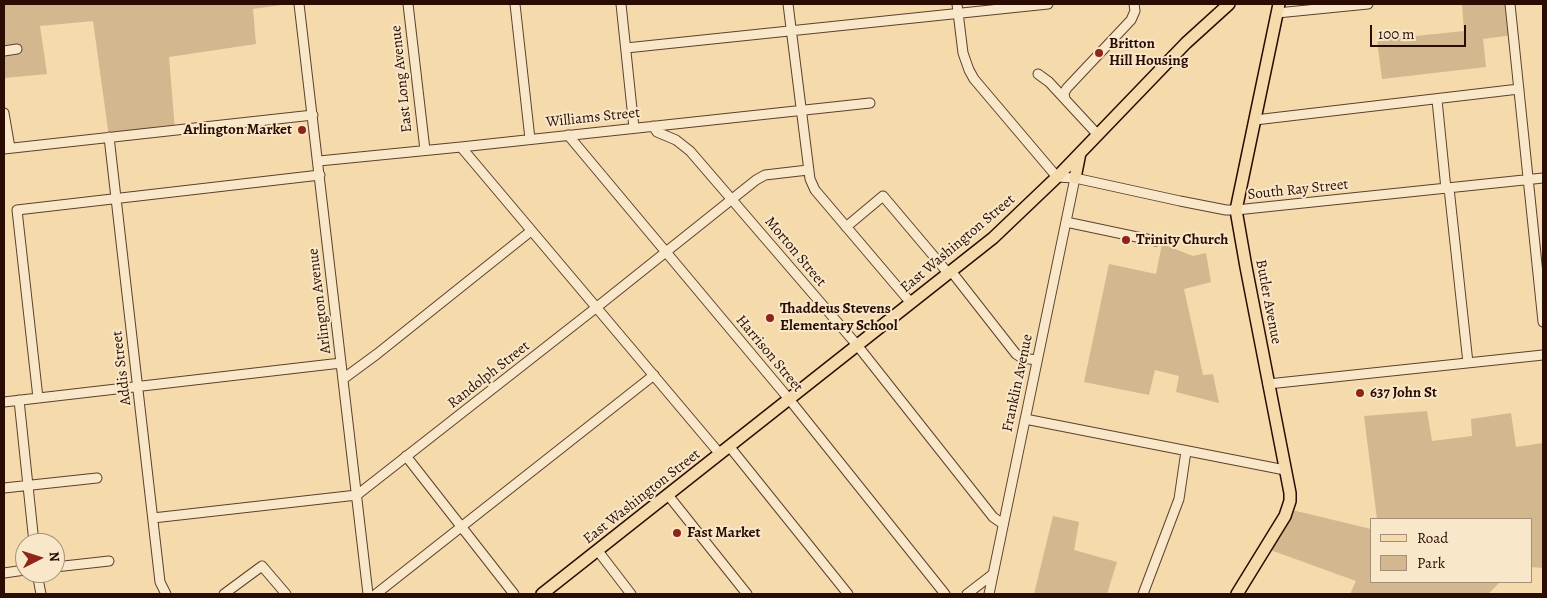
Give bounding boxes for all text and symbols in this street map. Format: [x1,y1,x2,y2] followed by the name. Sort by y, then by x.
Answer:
[1372,15,1468,47] scale bar
[387,24,417,134] street label: East Long Avenue
[1378,24,1415,44] text: 100 m
[1109,35,1188,70] place label: Britton Hill Housing
[1093,47,1105,59] marker: Britton Hill Housing
[545,104,641,132] street label: Williams Street
[184,121,292,139] place label: Arlington Market
[296,124,308,136] marker: Arlington Market
[1247,176,1349,204] street label: South Ray Street
[897,191,1019,297] street label: East Washington Street
[760,213,830,291] street label: Morton Street
[1136,231,1228,249] place label: Trinity Church
[1120,234,1132,246] marker: Trinity Church
[305,247,335,355] street label: Arlington Avenue
[1251,258,1285,346] street label: Butler Avenue
[780,300,898,335] place label: Thaddeus Stevens Elementary School
[731,312,807,396] street label: Harrison Street
[764,312,776,324] marker: Thaddeus Stevens Elementary School
[109,330,135,406] street label: Addis Street
[999,333,1037,433] street label: Franklin Avenue
[444,337,534,413] street label: Randolph Street
[1370,384,1437,402] place label: 637 John St
[1354,387,1366,399] marker: 637 John St
[580,446,704,548] street label: East Washington Street
[1370,518,1532,583] legend
[687,524,760,542] place label: Fast Market
[671,527,683,539] marker: Fast Market
[1417,528,1448,548] text: Road
[15,533,65,583] north arrow
[45,551,64,563] text: N
[1417,553,1445,573] text: Park

